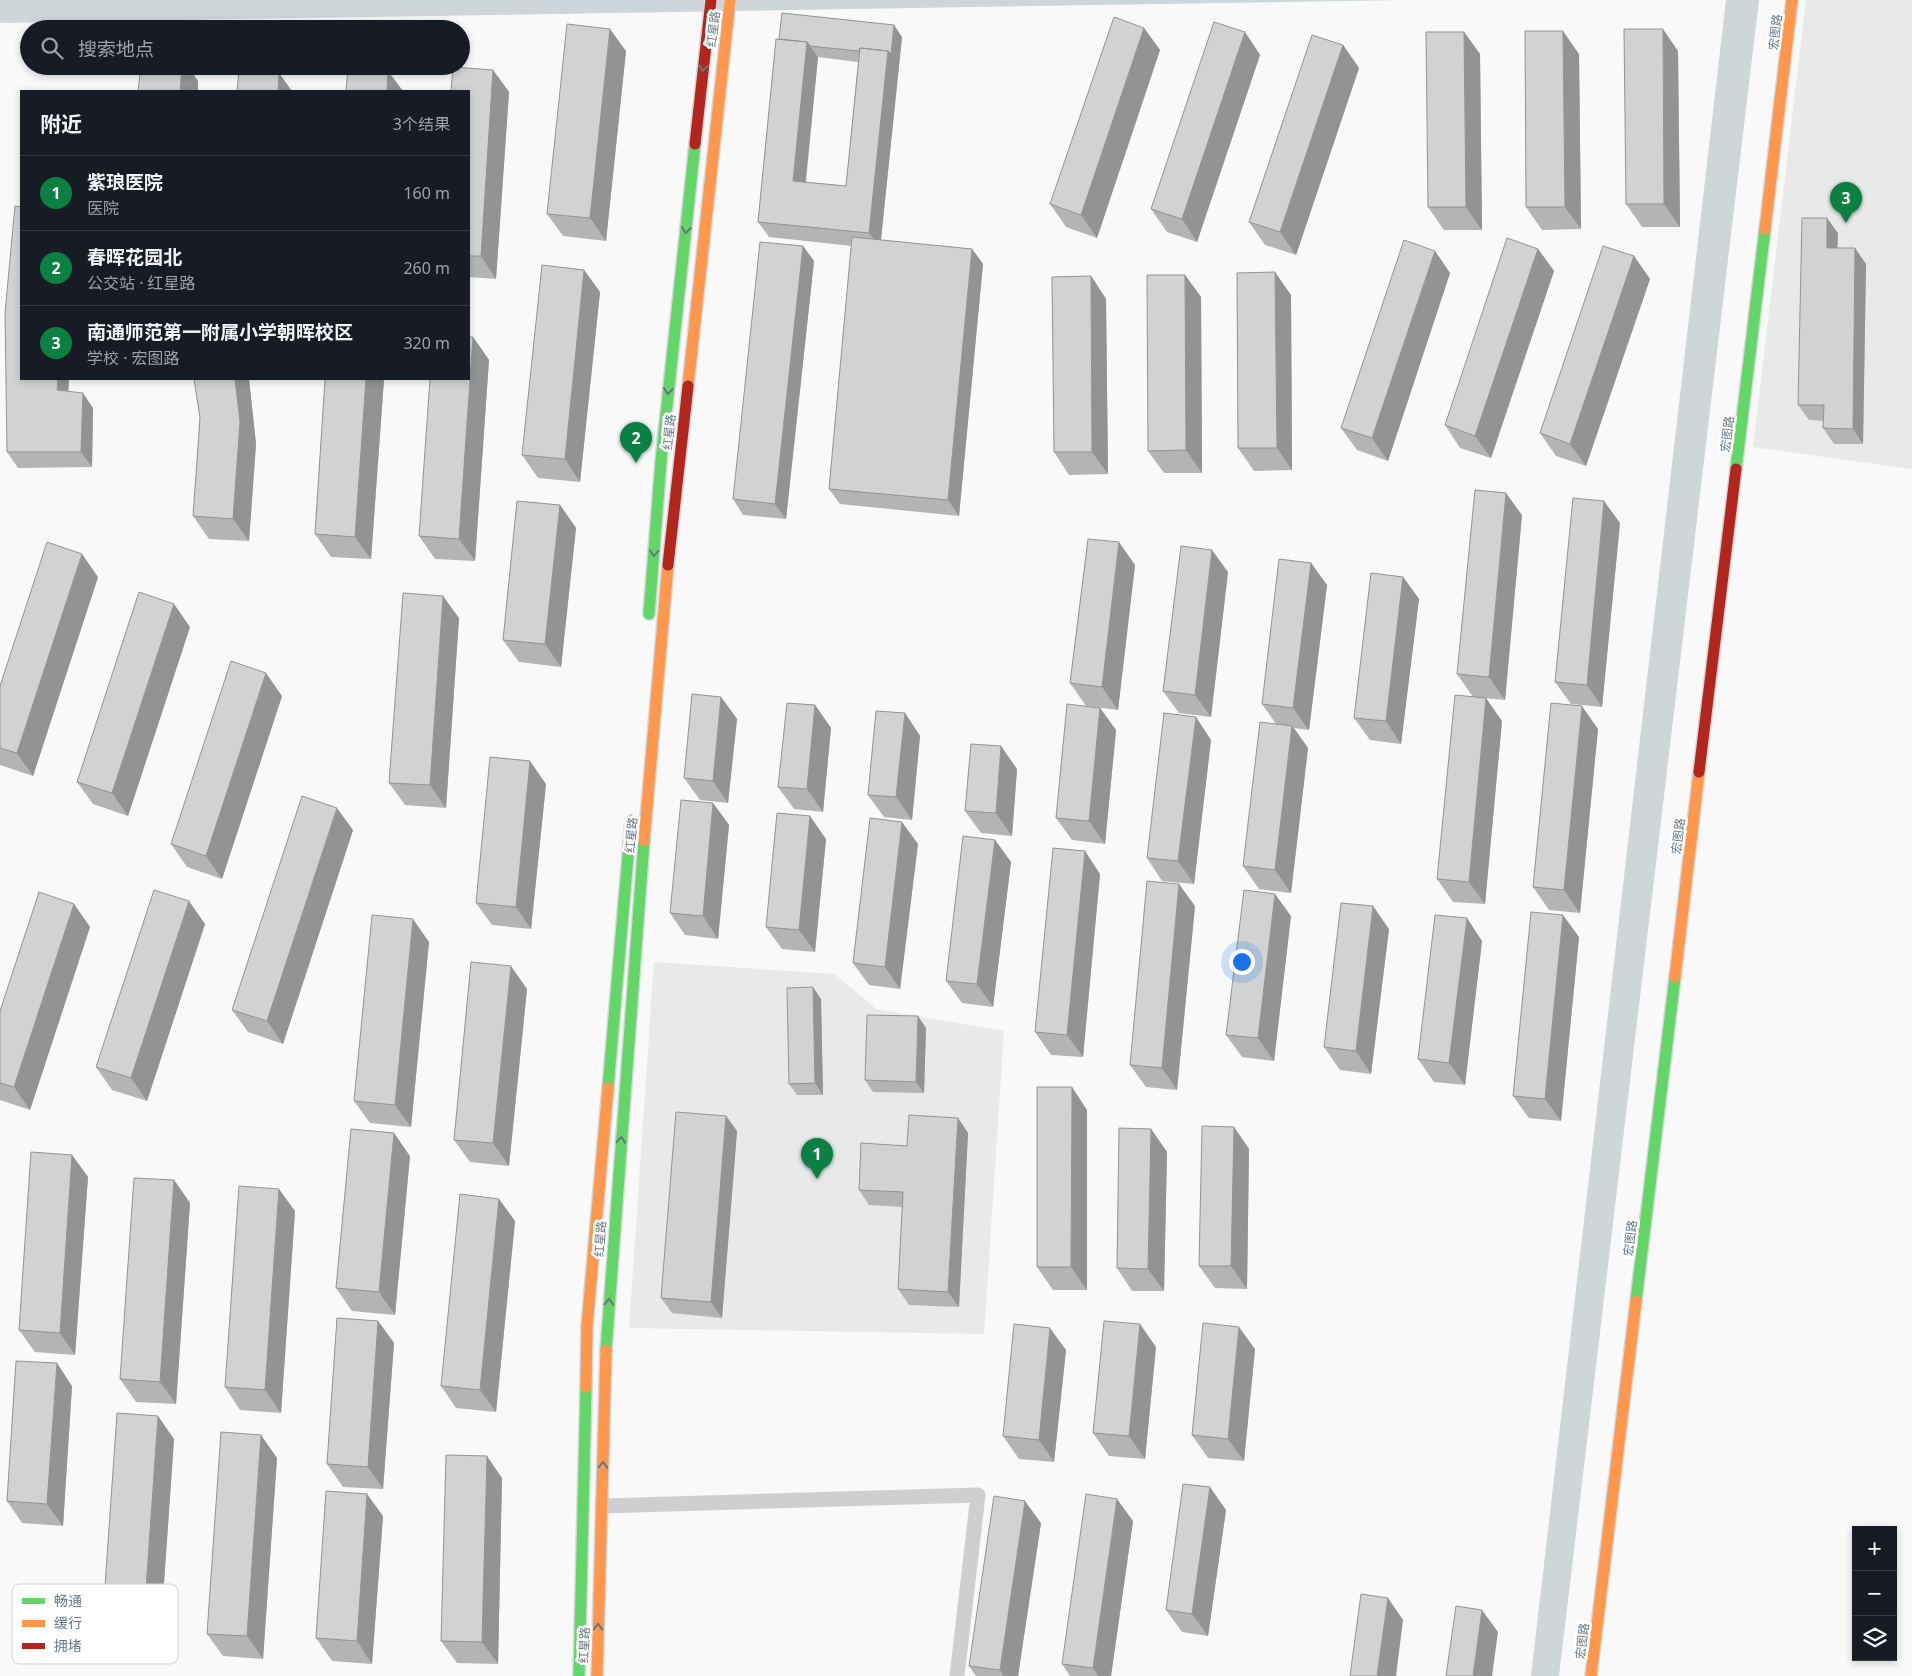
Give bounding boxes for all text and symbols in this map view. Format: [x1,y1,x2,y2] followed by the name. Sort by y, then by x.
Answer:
[702,10,724,48] street label: 红星路
[1764,13,1786,51] street label: 宏图路
[20,20,470,75] search box
[38,34,66,62] icon: search
[78,36,154,62] text: 搜索地点
[698,64,709,72] one-way arrow
[40,110,82,138] text: 附近
[393,113,450,135] text: 3个结果
[87,169,163,195] text: 紫琅医院
[51,182,61,204] text: 1
[403,182,450,204] text: 160 m
[1830,182,1862,223] pin: 3
[87,197,119,219] text: 医院
[681,226,692,234] one-way arrow
[87,244,182,270] text: 春晖花园北
[51,257,61,279] text: 2
[403,257,450,279] text: 260 m
[87,272,196,294] text: 公交站 · 红星路
[87,319,353,345] text: 南通师范第一附属小学朝晖校区
[51,332,61,354] text: 3
[403,332,450,354] text: 320 m
[87,347,180,369] text: 学校 · 宏图路
[663,388,674,396] one-way arrow
[659,413,679,451] street label: 红星路
[1716,415,1738,453] street label: 宏图路
[620,422,652,463] pin: 2
[648,549,659,557] one-way arrow
[621,816,641,854] street label: 红星路
[1667,817,1689,855] street label: 宏图路
[1229,949,1255,975] your location
[615,1136,626,1144] one-way arrow
[801,1138,833,1179] pin: 1
[1619,1219,1641,1257] street label: 宏图路
[590,1220,610,1258] street label: 红星路
[603,1298,614,1306] one-way arrow
[597,1461,608,1469] one-way arrow
[1852,1526,1897,1661] map controls
[1852,1526,1897,1571] button: +
[1852,1571,1897,1616] button: −
[12,1584,178,1664] legend
[54,1591,82,1610] text: 畅通
[54,1613,82,1632] text: 缓行
[1852,1616,1897,1661] button: layers
[1571,1622,1593,1660] street label: 宏图路
[593,1623,603,1631] one-way arrow
[575,1627,593,1663] street label: 红星路
[54,1636,82,1655] text: 拥堵

